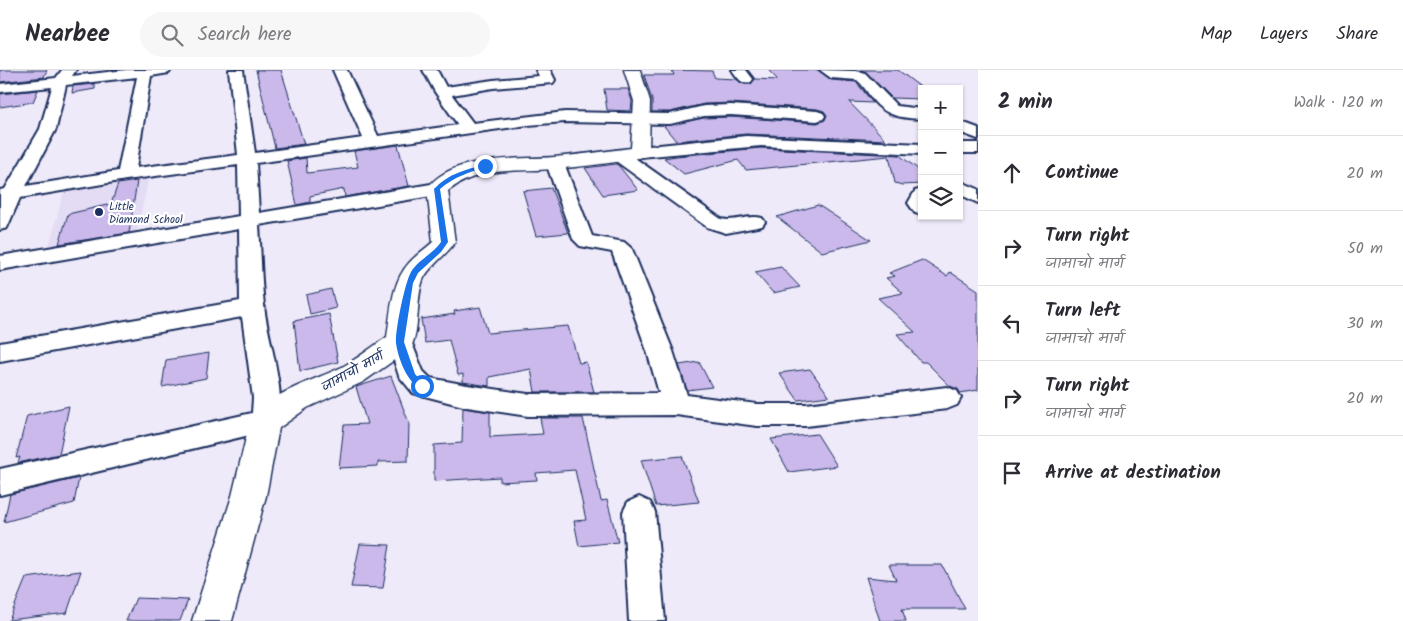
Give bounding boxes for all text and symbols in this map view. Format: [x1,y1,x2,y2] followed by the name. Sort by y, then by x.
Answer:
[140,12,490,57] search box
[25,15,110,54] text: Nearbee
[198,20,292,50] text: Search here
[1201,20,1232,49] text: Map
[1260,20,1308,49] text: Layers
[1336,20,1378,49] text: Share
[158,21,186,49] icon: search
[918,85,963,220] map controls
[918,85,963,130] button: +
[998,86,1053,119] text: 2 min
[1293,90,1383,115] text: Walk · 120 m
[918,130,963,175] button: −
[474,155,497,178] route end
[1045,158,1118,188] text: Continue
[998,159,1026,187] icon: ahead
[1347,161,1383,186] text: 20 m
[918,175,963,220] button: layers
[109,198,183,229] place label: Little Diamond School
[93,206,105,218] marker: Little Diamond School
[1045,221,1130,251] text: Turn right
[998,234,1026,262] icon: right
[1347,236,1383,261] text: 50 m
[1045,251,1123,276] text: जामाचो मार्ग
[1045,296,1120,326] text: Turn left
[998,309,1026,337] icon: left
[1347,311,1383,336] text: 30 m
[1045,326,1123,351] text: जामाचो मार्ग
[317,344,390,398] street label: जामाचो मार्ग
[1045,371,1130,401] text: Turn right
[411,375,434,398] route start
[998,384,1026,412] icon: right
[1347,386,1383,411] text: 20 m
[1045,401,1123,426] text: जामाचो मार्ग
[1045,458,1221,488] text: Arrive at destination
[998,459,1026,487] icon: arrive

